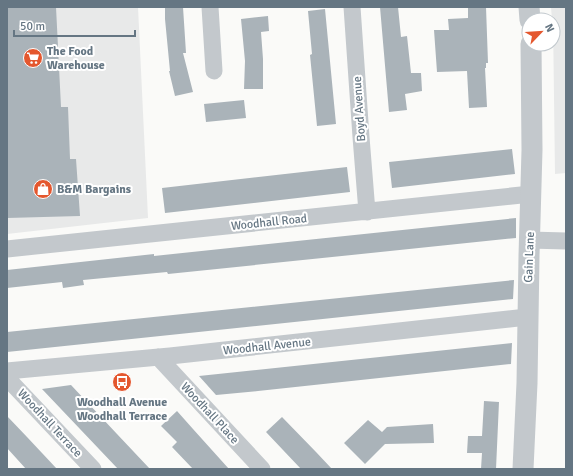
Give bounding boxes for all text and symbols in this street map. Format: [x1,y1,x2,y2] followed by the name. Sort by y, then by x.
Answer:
[14,12,135,38] scale bar
[521,12,561,52] north arrow
[20,19,45,34] text: 50 m
[542,22,557,34] text: N
[47,44,105,73] place label: The Food Warehouse
[22,47,44,69] supermarket icon: The Food Warehouse
[350,76,369,142] street label: Boyd Avenue
[32,178,54,200] shop icon: B&M Bargains
[57,182,132,197] place label: B&M Bargains
[230,211,308,234] street label: Woodhall Road
[521,231,538,283] street label: Gain Lane
[222,334,312,359] street label: Woodhall Avenue
[111,371,133,393] bus stop icon: Woodhall Avenue Woodhall Terrace
[177,379,242,447] street label: Woodhall Place
[14,386,85,461] street label: Woodhall Terrace
[77,395,167,424] place label: Woodhall Avenue Woodhall Terrace

